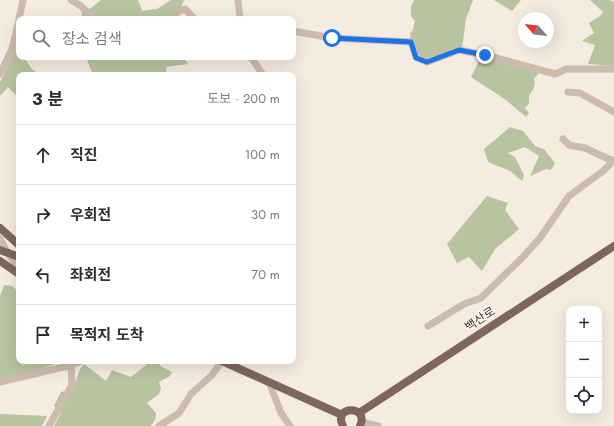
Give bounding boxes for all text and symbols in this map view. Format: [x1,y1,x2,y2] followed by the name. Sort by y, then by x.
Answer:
[518,12,554,48] north arrow
[16,16,296,60] search box
[30,27,52,49] icon: search
[62,28,122,50] text: 장소 검색
[323,29,341,47] route start
[476,46,494,64] route end
[32,87,63,111] text: 3 분
[207,89,280,108] text: 도보 · 200 m
[32,144,54,166] icon: ahead
[70,144,98,166] text: 직진
[245,145,280,164] text: 100 m
[32,204,54,226] icon: right
[70,204,111,226] text: 우회전
[251,205,280,224] text: 30 m
[32,264,54,286] icon: left
[70,264,111,286] text: 좌회전
[251,265,280,284] text: 70 m
[461,302,499,336] street label: 백산로
[566,306,602,414] map controls
[566,306,602,342] button: +
[32,324,54,346] icon: arrive
[70,324,144,346] text: 목적지 도착
[566,342,602,378] button: −
[566,378,602,414] button: locate

